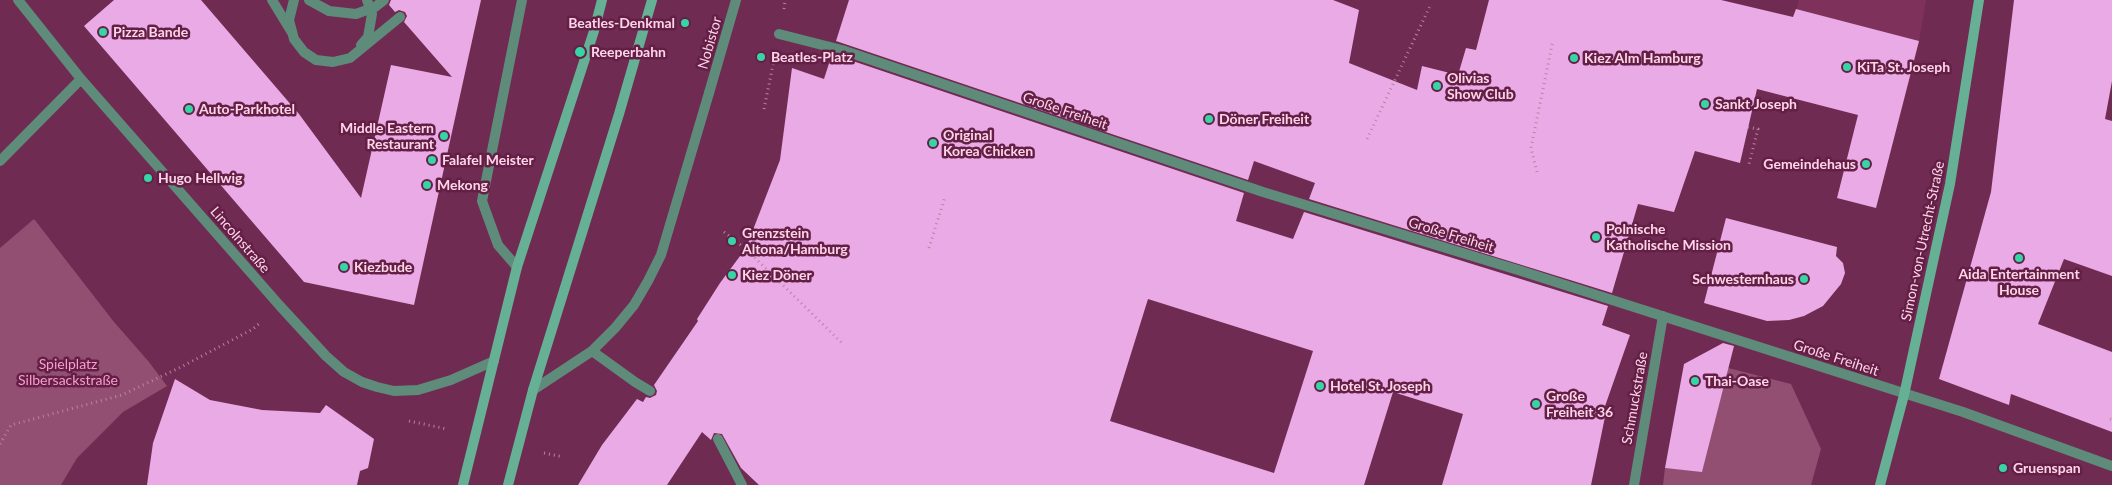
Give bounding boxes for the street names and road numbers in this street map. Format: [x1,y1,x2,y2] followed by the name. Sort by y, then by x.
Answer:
[695,15,725,71] street label: Nobistor
[1020,89,1110,133] street label: Große Freiheit
[1898,159,1948,323] street label: Simon-von-Utrecht-Straße
[207,203,273,277] street label: Lincolnstraße
[1406,214,1496,256] street label: Große Freiheit
[1791,336,1881,380] street label: Große Freiheit
[1619,350,1651,446] street label: Schmuckstraße

